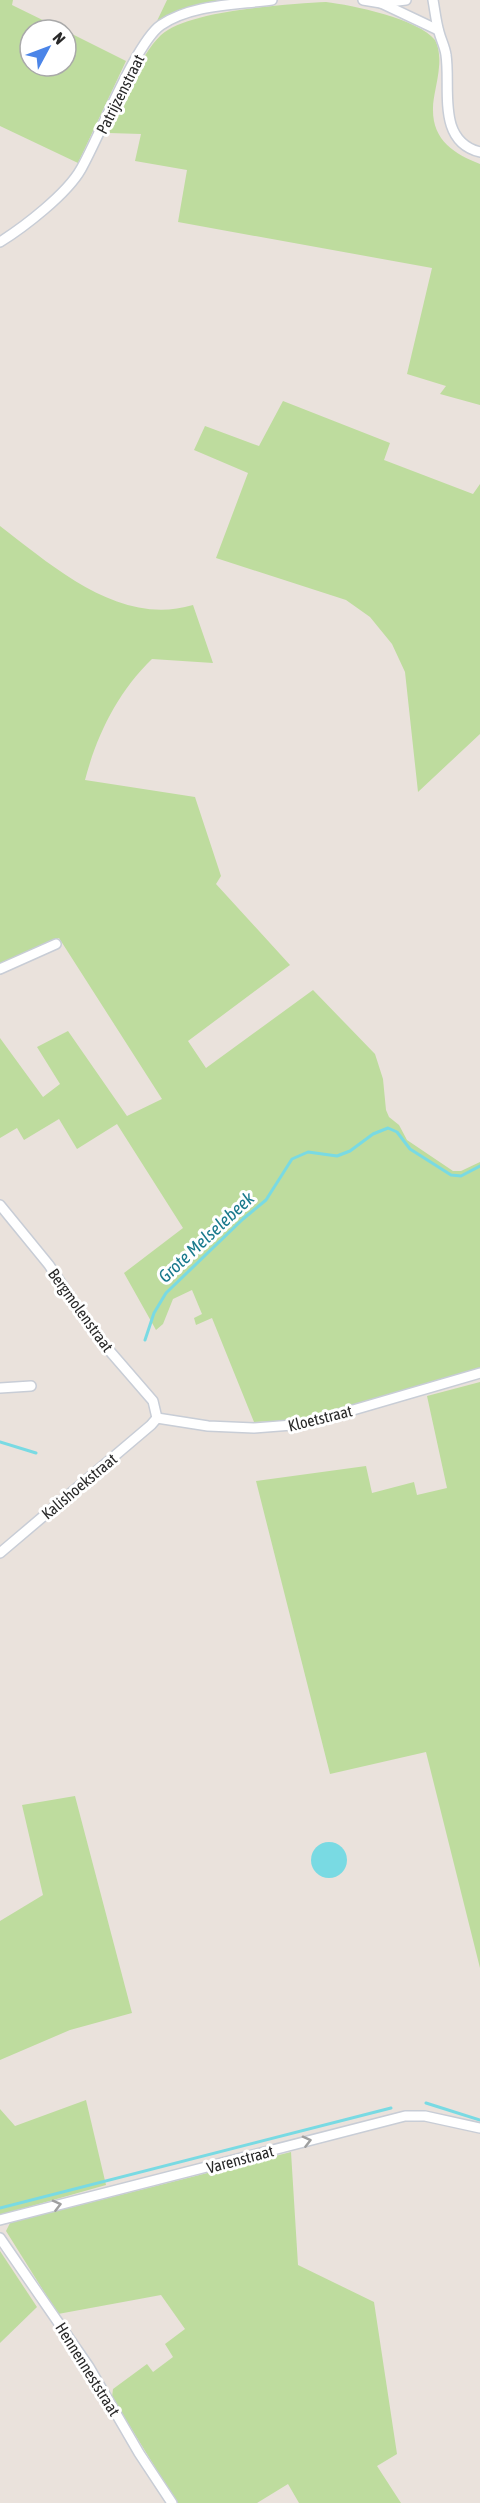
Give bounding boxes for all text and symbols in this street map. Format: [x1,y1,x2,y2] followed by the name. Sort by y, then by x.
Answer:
[18,18,78,78] north arrow
[49,29,69,48] text: N
[92,51,149,137] street label: Patrijzenstraat
[154,1187,259,1287] water label: Grote Melselebeek
[44,1265,117,1356] street label: Bergmolenstraat
[286,1401,354,1435] street label: Kloetstraat
[38,1449,120,1523] street label: Kalishoekstraat
[301,2136,311,2149] one-way arrow
[204,2141,276,2177] street label: Varenstraat
[52,2200,62,2213] one-way arrow
[52,2319,124,2419] street label: Hennenneststraat

